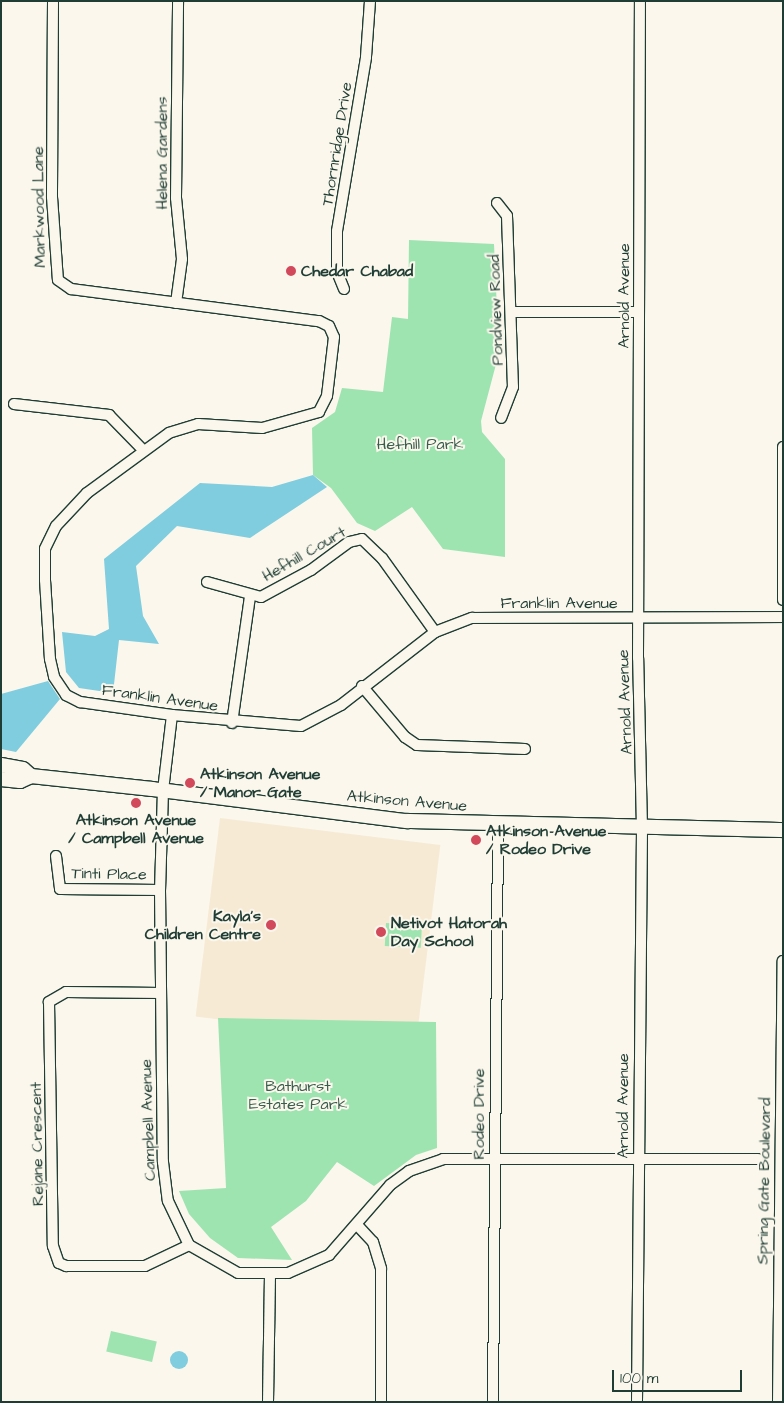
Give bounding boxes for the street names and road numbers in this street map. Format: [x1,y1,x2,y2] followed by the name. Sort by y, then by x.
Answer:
[318,81,356,207] street label: Thornridge Drive
[152,96,172,210] street label: Helena Gardens
[28,146,50,268] street label: Markwood Lane
[614,243,634,349] street label: Arnold Avenue
[484,254,508,366] street label: Pondview Road
[259,522,349,586] street label: Hefhill Court
[500,593,618,613] street label: Franklin Avenue
[614,649,636,755] street label: Arnold Avenue
[101,680,219,716] street label: Franklin Avenue
[346,786,468,816] street label: Atkinson Avenue
[71,864,147,884] street label: Tinti Place
[613,1053,633,1159] street label: Arnold Avenue
[136,1059,160,1181] street label: Campbell Avenue
[469,1068,489,1160] street label: Rodeo Drive
[26,1082,48,1206] street label: Rejane Crescent
[753,1097,775,1265] street label: Spring Gate Boulevard

